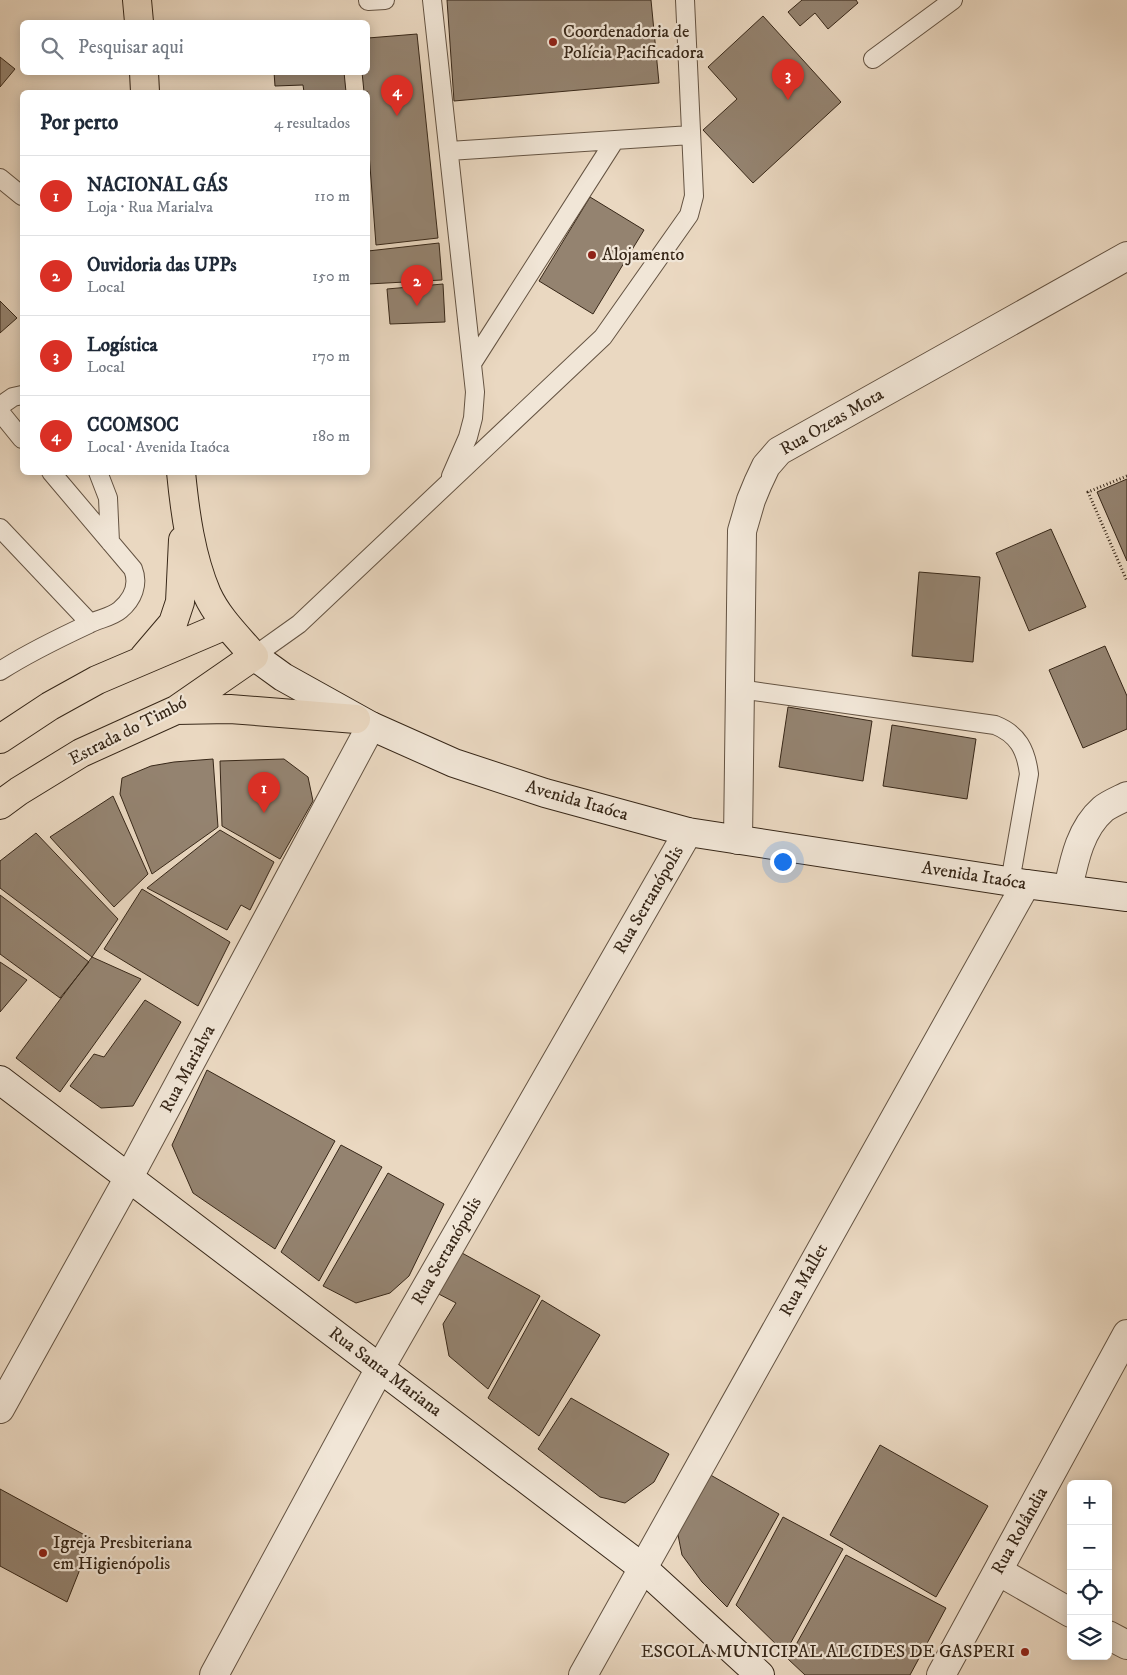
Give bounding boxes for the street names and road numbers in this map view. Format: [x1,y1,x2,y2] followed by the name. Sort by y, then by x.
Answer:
[776,383,888,461] street label: Rua Ozeas Mota
[65,692,191,770] street label: Estrada do Timbó
[523,776,631,826] street label: Avenida Itaóca
[609,842,689,958] street label: Rua Sertanópolis
[920,857,1028,895] street label: Avenida Itaóca
[156,1021,220,1117] street label: Rua Marialva
[407,1193,487,1309] street label: Rua Sertanópolis
[775,1239,833,1320] street label: Rua Mallet
[324,1322,446,1422] street label: Rua Santa Mariana
[987,1483,1053,1578] street label: Rua Rolândia

